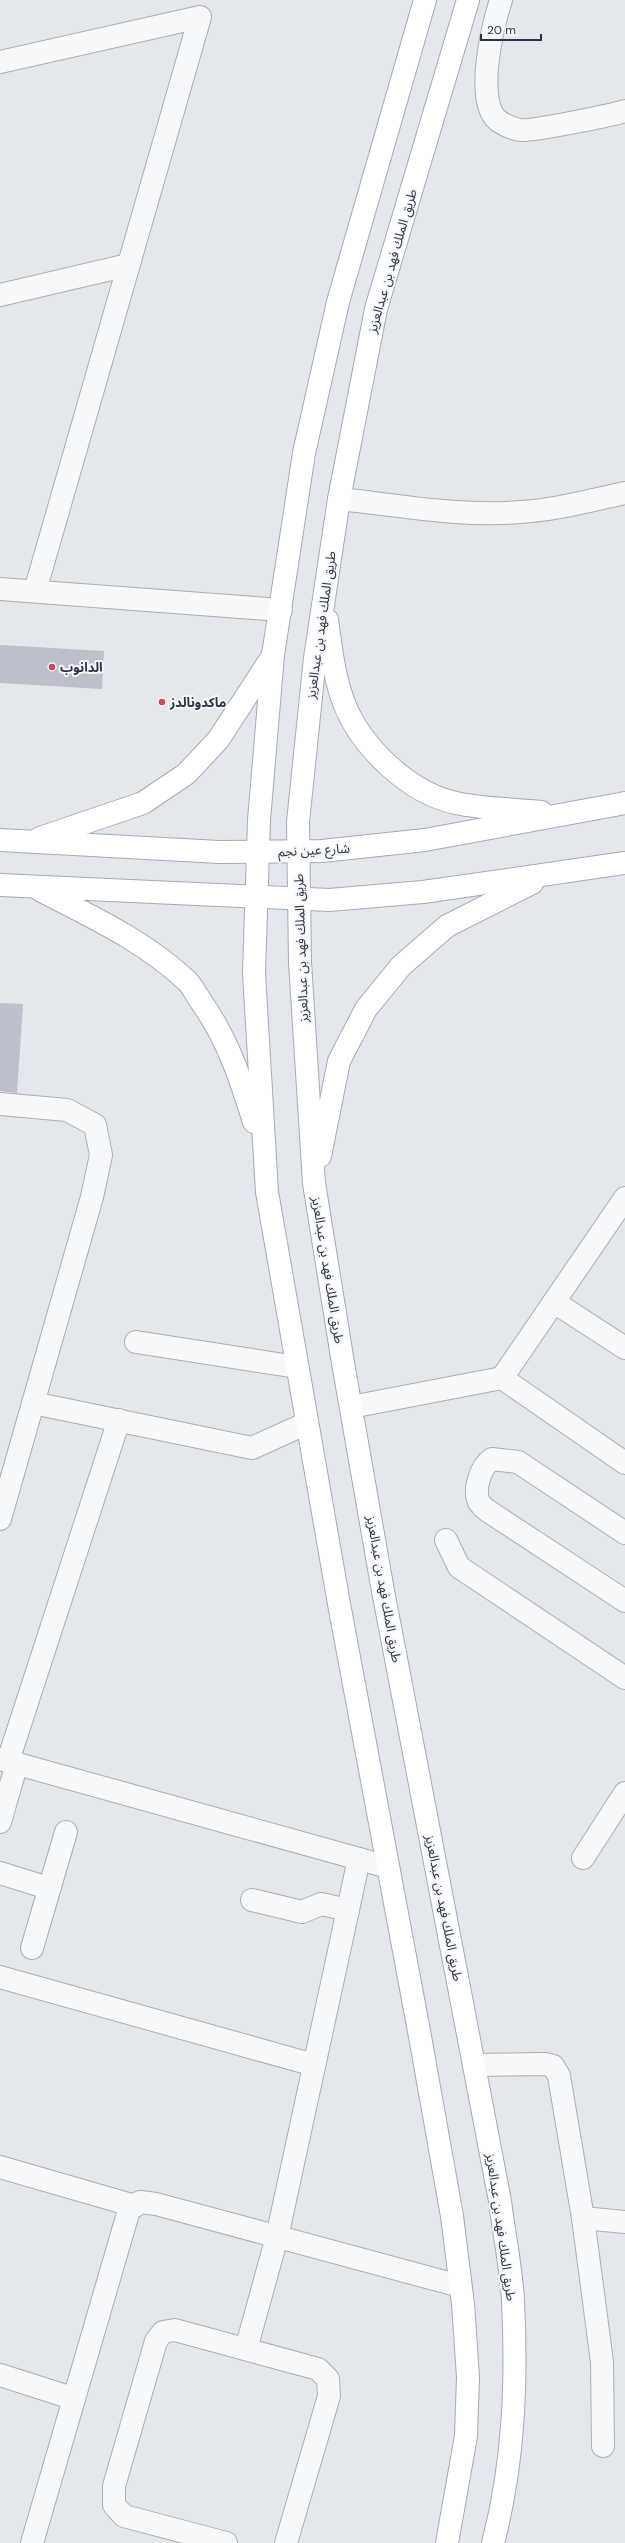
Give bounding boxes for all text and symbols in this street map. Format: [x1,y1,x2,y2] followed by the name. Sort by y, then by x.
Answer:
[481,16,541,42] scale bar
[487,22,516,38] text: 20 m
[363,187,421,336] street label: طريق الملك فهد بن عبدالعزيز
[302,550,340,701] street label: طريق الملك فهد بن عبدالعزيز
[60,659,103,676] place label: الدانوب
[47,662,57,672] marker: الدانوب
[169,694,226,711] place label: ماكدونالدز
[157,697,167,707] marker: ماكدونالدز
[277,840,351,862] street label: شارع عين نجم
[290,873,312,1024] street label: طريق الملك فهد بن عبدالعزيز
[308,1194,348,1345] street label: طريق الملك فهد بن عبدالعزيز
[363,1513,405,1664] street label: طريق الملك فهد بن عبدالعزيز
[421,1832,467,1983] street label: طريق الملك فهد بن عبدالعزيز
[482,2151,520,2302] street label: طريق الملك فهد بن عبدالعزيز

